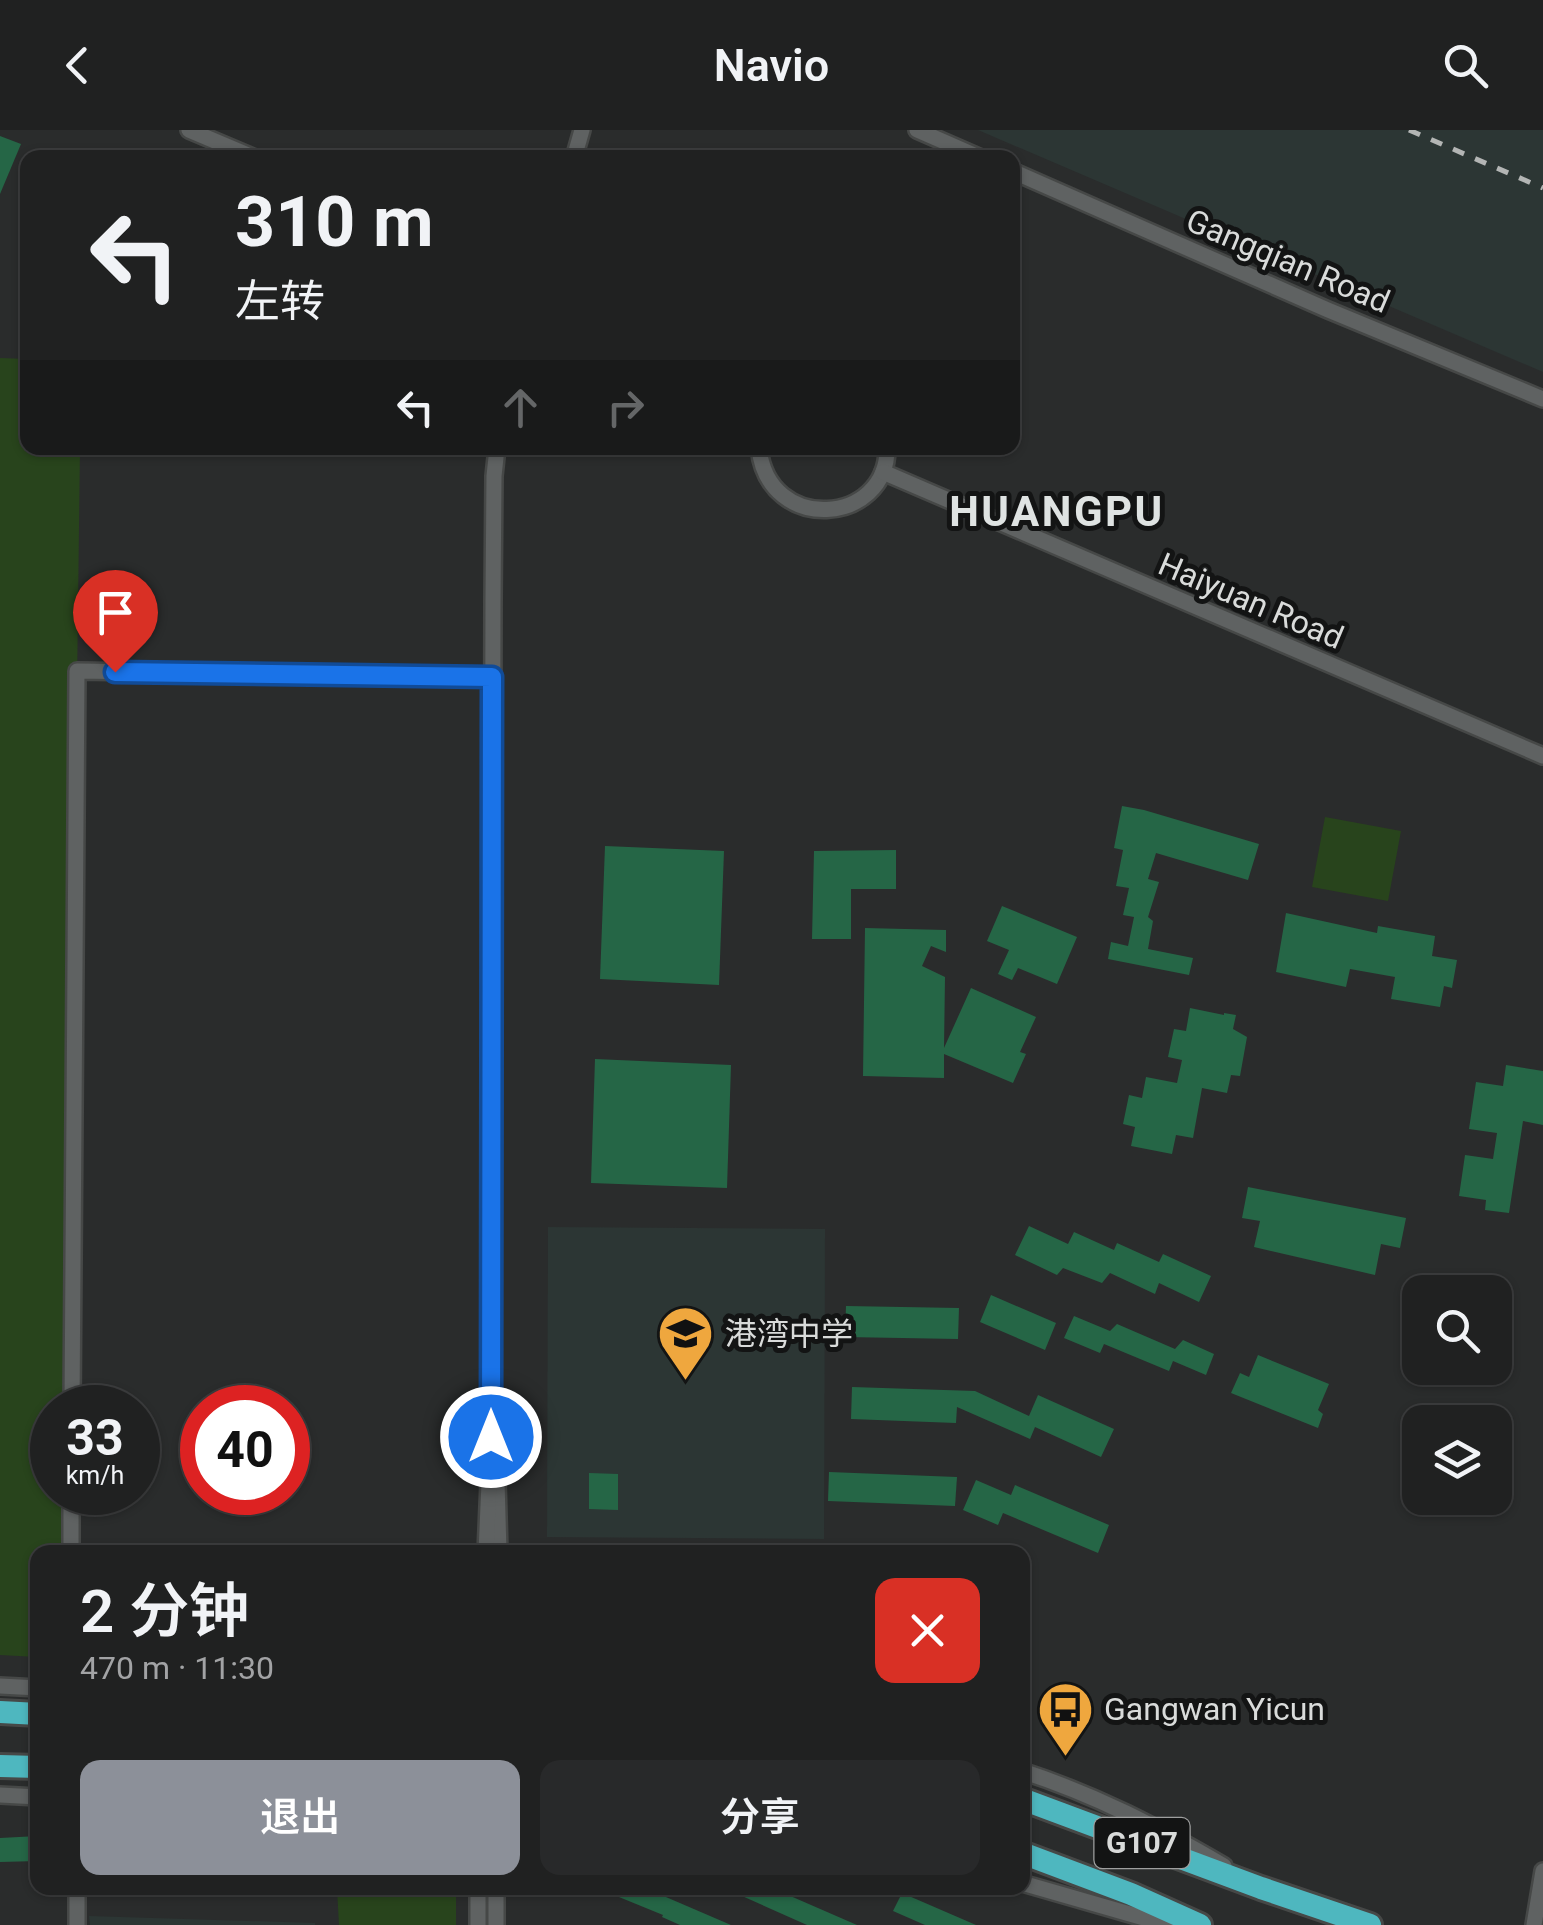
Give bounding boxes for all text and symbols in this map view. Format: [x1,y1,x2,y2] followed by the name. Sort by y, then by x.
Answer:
[50,38,105,93] icon: back
[1438,38,1493,93] icon: search
[714,39,829,92] text: Navio
[235,181,434,263] text: 310 m
[70,190,200,320] icon: left
[1181,201,1395,321] street label: Gangqian Road
[235,275,325,328] text: 左转
[388,380,443,435] icon: left
[493,380,548,435] icon: ahead
[598,380,653,435] icon: right
[949,487,1165,536] district label: HUANGPU
[1153,545,1349,657] street label: Haiyuan Road
[73,570,158,673] pin
[88,585,143,640] icon: arrive
[1402,1275,1512,1515] map controls
[1402,1275,1512,1385] button: search
[656,1304,716,1383] school or university icon: 港湾中学
[725,1315,853,1353] place label: 港湾中学
[180,1385,310,1515] speed limit sign: 40
[439,1385,543,1489] position arrow
[1402,1405,1512,1515] button: layers
[66,1409,124,1467] text: 33
[66,1461,124,1490] text: km/h
[80,1576,249,1647] text: 2 分钟
[875,1578,980,1683] button: close
[80,1649,274,1687] text: 470 m · 11:30
[1035,1679,1095,1758] bus stop icon: Gangwan Yicun
[1104,1690,1325,1728] place label: Gangwan Yicun
[80,1760,520,1875] button: 退出
[540,1760,980,1875] button: 分享
[1094,1818,1190,1868] road number: G107

